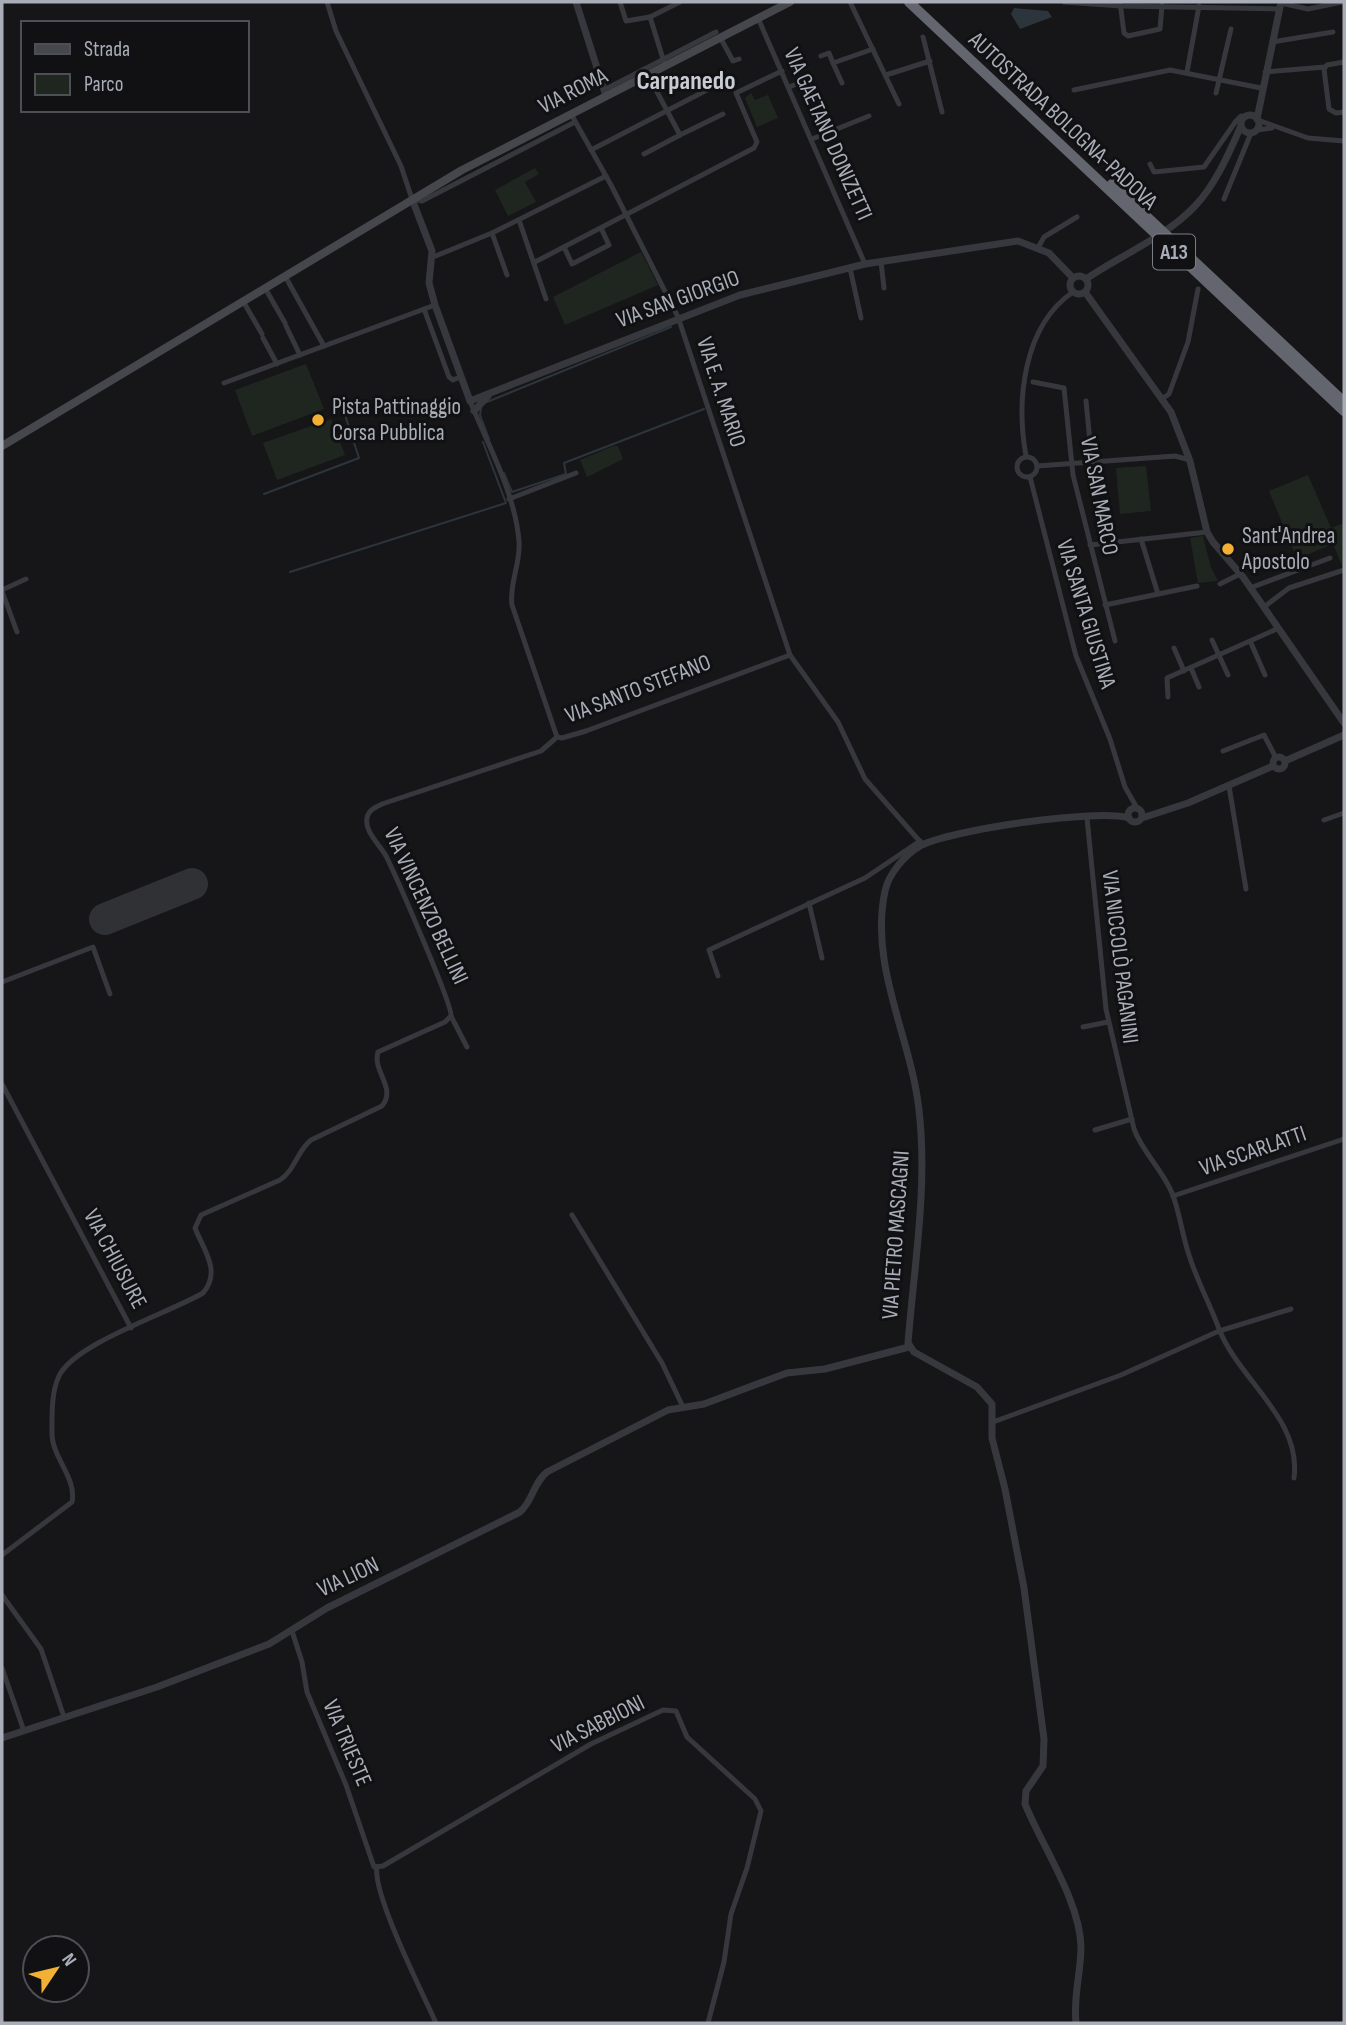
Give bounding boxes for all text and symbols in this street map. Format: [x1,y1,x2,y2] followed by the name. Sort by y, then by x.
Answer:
[21,21,248,112] legend
[962,25,1163,216] street label: AUTOSTRADA BOLOGNA-PADOVA
[84,37,130,62] text: Strada
[777,43,879,225] street label: VIA GAETANO DONIZETTI
[534,62,612,120] street label: VIA ROMA
[637,66,736,97] district label: Carpanedo
[84,72,123,97] text: Parco
[1153,234,1195,270] road number: A13
[613,264,743,334] street label: VIA SAN GIORGIO
[690,333,752,451] street label: VIA E. A. MARIO
[332,393,461,447] place label: Pista Pattinaggio Corsa Pubblica
[310,412,326,428] marker: Pista Pattinaggio Corsa Pubblica
[1074,434,1124,558] street label: VIA SAN MARCO
[1241,522,1335,576] place label: Sant'Andrea Apostolo
[1050,536,1122,692] street label: VIA SANTA GIUSTINA
[1220,541,1236,557] marker: Sant'Andrea Apostolo
[561,648,715,730] street label: VIA SANTO STEFANO
[377,823,475,989] street label: VIA VINCENZO BELLINI
[1095,869,1145,1045] street label: VIA NICCOLÒ PAGANINI
[1196,1120,1310,1182] street label: VIA SCARLATTI
[876,1150,916,1320] street label: VIA PIETRO MASCAGNI
[77,1204,153,1314] street label: VIA CHIUSURE
[313,1551,383,1603] street label: VIA LION
[547,1689,649,1759] street label: VIA SABBIONI
[316,1696,378,1790] street label: VIA TRIESTE
[21,1934,91,2004] north arrow
[56,1949,81,1971] text: N

